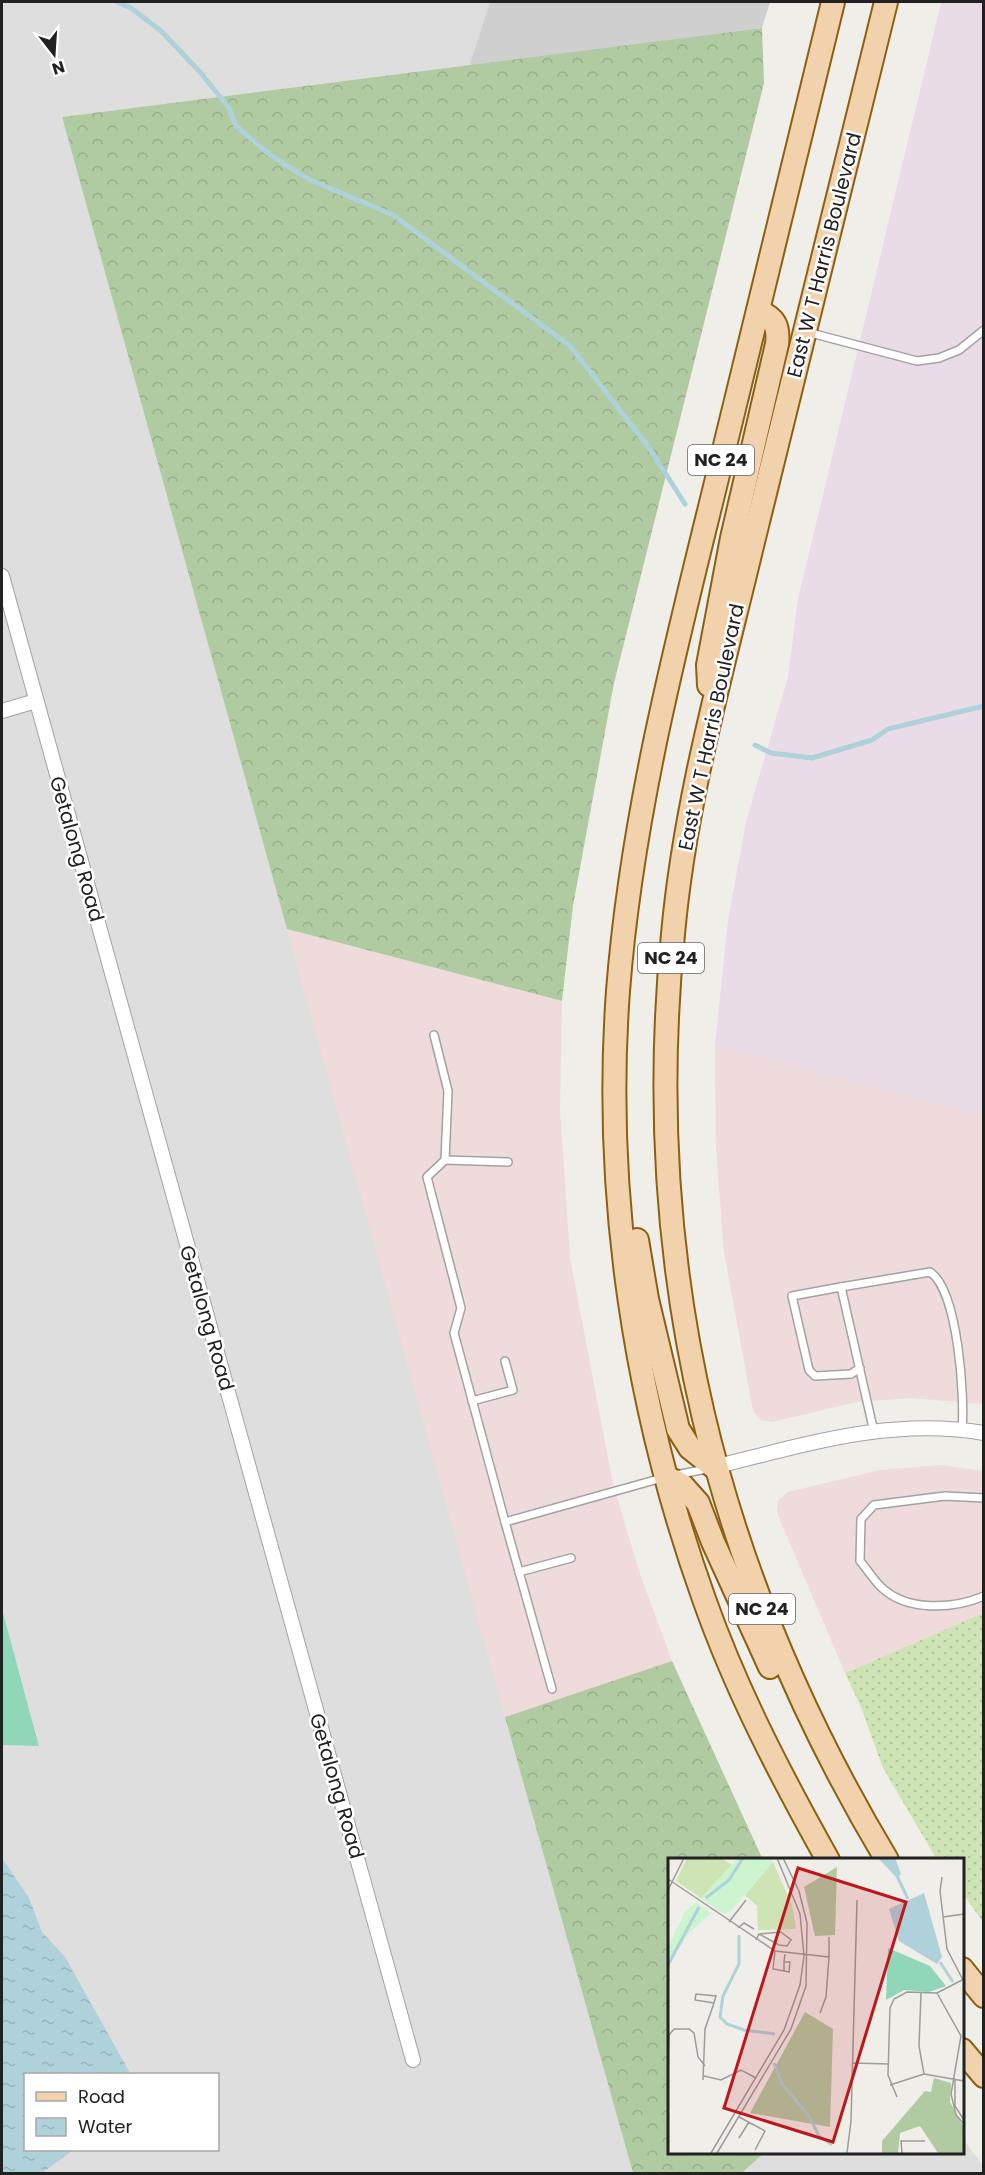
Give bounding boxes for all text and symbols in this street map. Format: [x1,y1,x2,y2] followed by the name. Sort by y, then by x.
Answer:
[24,24,84,84] north arrow
[49,55,67,81] text: N
[780,129,868,381] street label: East W T Harris Boulevard
[688,445,754,475] road number: NC 24
[671,601,751,853] street label: East W T Harris Boulevard
[43,773,111,925] street label: Getalong Road
[638,943,704,973] road number: NC 24
[173,1242,241,1394] street label: Getalong Road
[729,1594,795,1624] road number: NC 24
[303,1710,371,1862] street label: Getalong Road
[668,1858,964,2154] inset map
[24,2073,219,2151] legend
[78,2084,125,2109] text: Road
[78,2114,132,2139] text: Water

